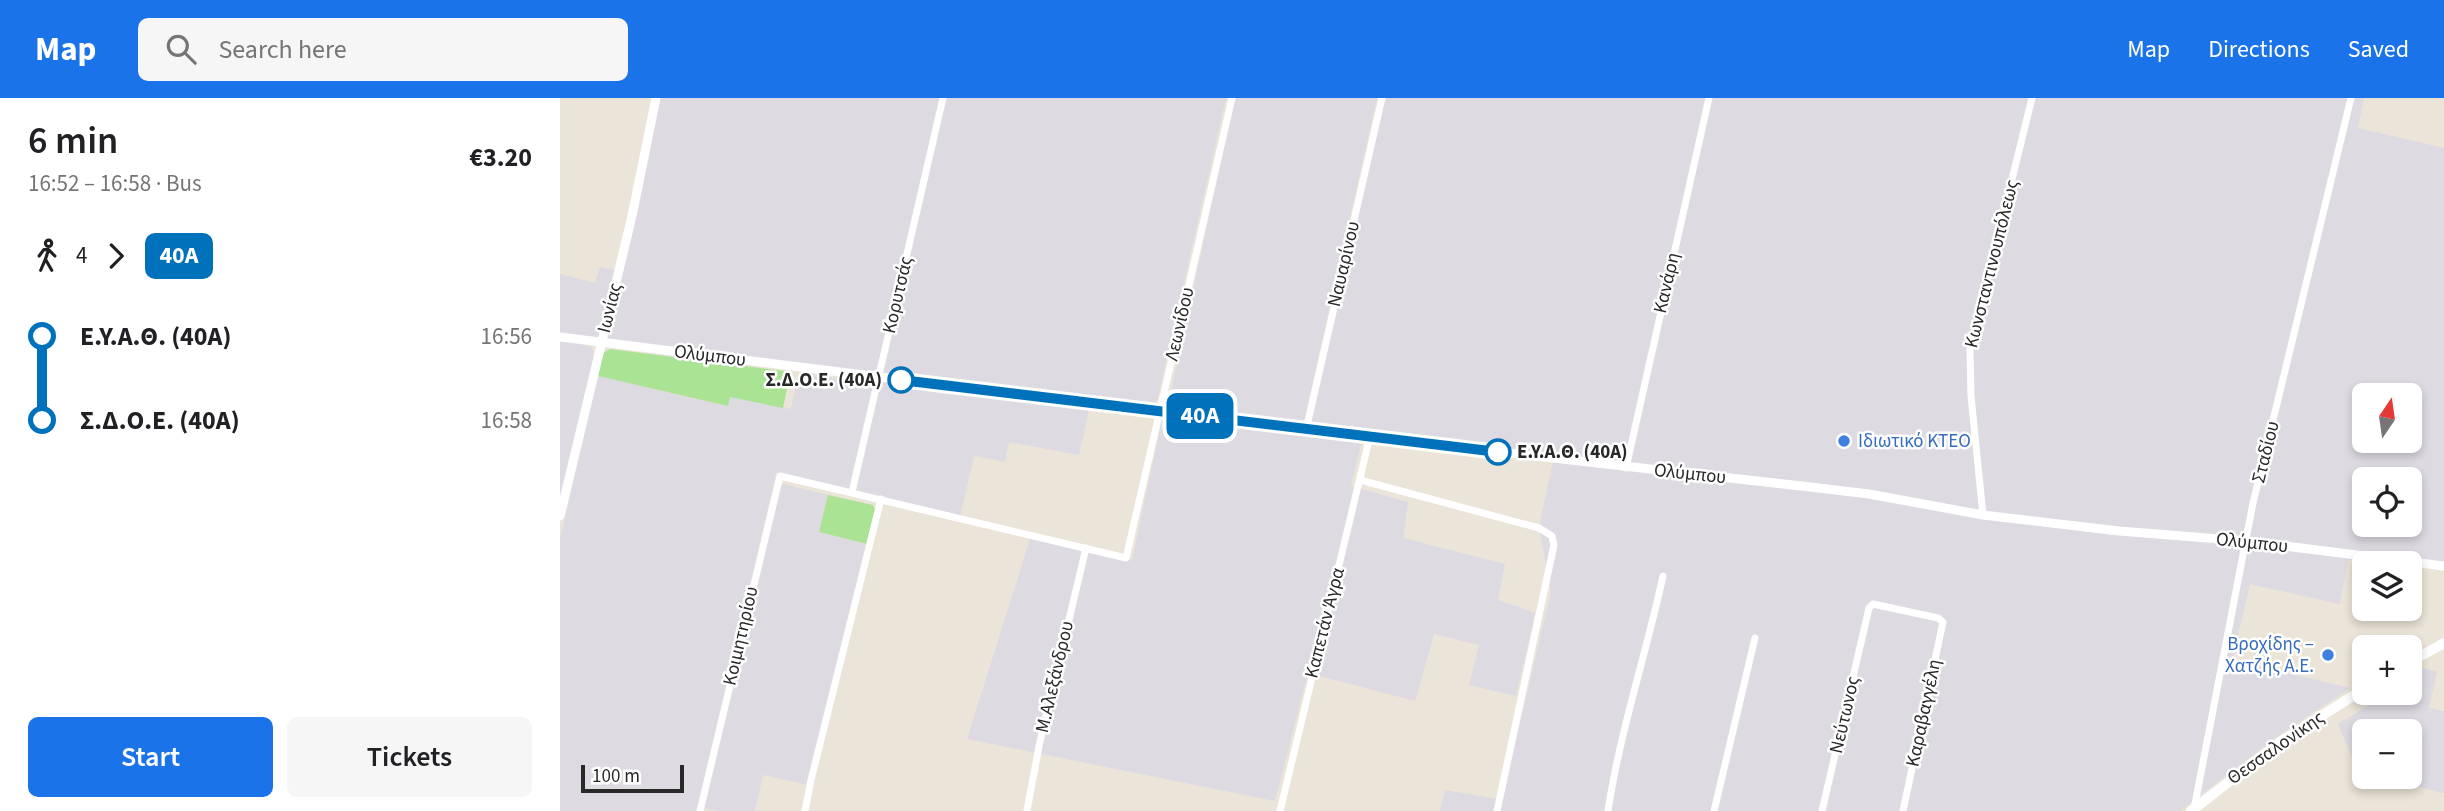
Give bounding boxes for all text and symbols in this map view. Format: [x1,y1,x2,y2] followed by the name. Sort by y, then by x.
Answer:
[138,18,628,81] search box
[35,26,96,73] text: Map
[162,30,200,68] icon: search
[218,31,347,68] text: Search here
[2127,32,2170,67] text: Map
[2208,32,2310,67] text: Directions
[2348,32,2409,67] text: Saved
[28,114,118,168] text: 6 min
[469,139,532,176] text: €3.20
[28,167,202,200] text: 16:52 – 16:58 · Bus
[1958,177,2026,351] street label: Κωνσταντινουπόλεως
[1321,218,1367,310] street label: Ναυαρίνου
[28,237,66,275] icon: walk
[97,237,135,275] icon: forward
[159,238,199,273] text: 40Α
[76,239,87,272] text: 4
[1647,250,1687,316] street label: Κανάρη
[876,254,920,336] street label: Κορυτσάς
[591,280,629,336] street label: Ιωνίας
[1158,284,1202,364] street label: Λεωνίδου
[80,318,231,355] text: Ε.Υ.Α.Θ. (40Α)
[481,320,532,353] text: 16:56
[672,338,748,374] street label: Ολύμπου
[765,367,882,394] place label: Σ.Δ.Ο.Ε. (40Α)
[888,367,914,393] marker: Σ.Δ.Ο.Ε. (40Α)
[2352,383,2422,453] north arrow
[2352,383,2422,789] map controls
[1160,393,1240,439] line badge: 40Α
[1180,398,1220,433] text: 40Α
[80,402,240,439] text: Σ.Δ.Ο.Ε. (40Α)
[481,404,532,437] text: 16:58
[2245,418,2287,486] street label: Σταδίου
[1858,428,1971,455] place label: Ιδιωτικό ΚΤΕΟ
[1836,433,1852,449] marker: Ιδιωτικό ΚΤΕΟ
[1485,439,1511,465] marker: Ε.Υ.Α.Θ. (40Α)
[1517,439,1628,466] place label: Ε.Υ.Α.Θ. (40Α)
[1653,457,1727,491] street label: Ολύμπου
[2352,467,2422,537] button: locate
[2215,526,2289,560] street label: Ολύμπου
[2352,551,2422,621] button: layers
[1298,564,1352,681] street label: Καπετάν Άγρα
[716,584,766,688] street label: Κοιμητηρίου
[1029,618,1081,736] street label: Μ.Αλεξάνδρου
[2225,631,2314,680] place label: Βροχίδης – Χατζής Α.Ε.
[2352,635,2422,705] button: +
[2320,647,2336,663] marker: Βροχίδης – Χατζής Α.Ε.
[1899,657,1949,769] street label: Καραβαγγέλη
[1823,674,1867,756] street label: Νεύτωνος
[2222,705,2330,791] street label: Θεσσαλονίκης
[28,717,273,797] button: Start
[287,717,532,797] button: Tickets
[2352,719,2422,789] button: −
[581,762,684,794] scale bar
[592,763,640,790] text: 100 m

